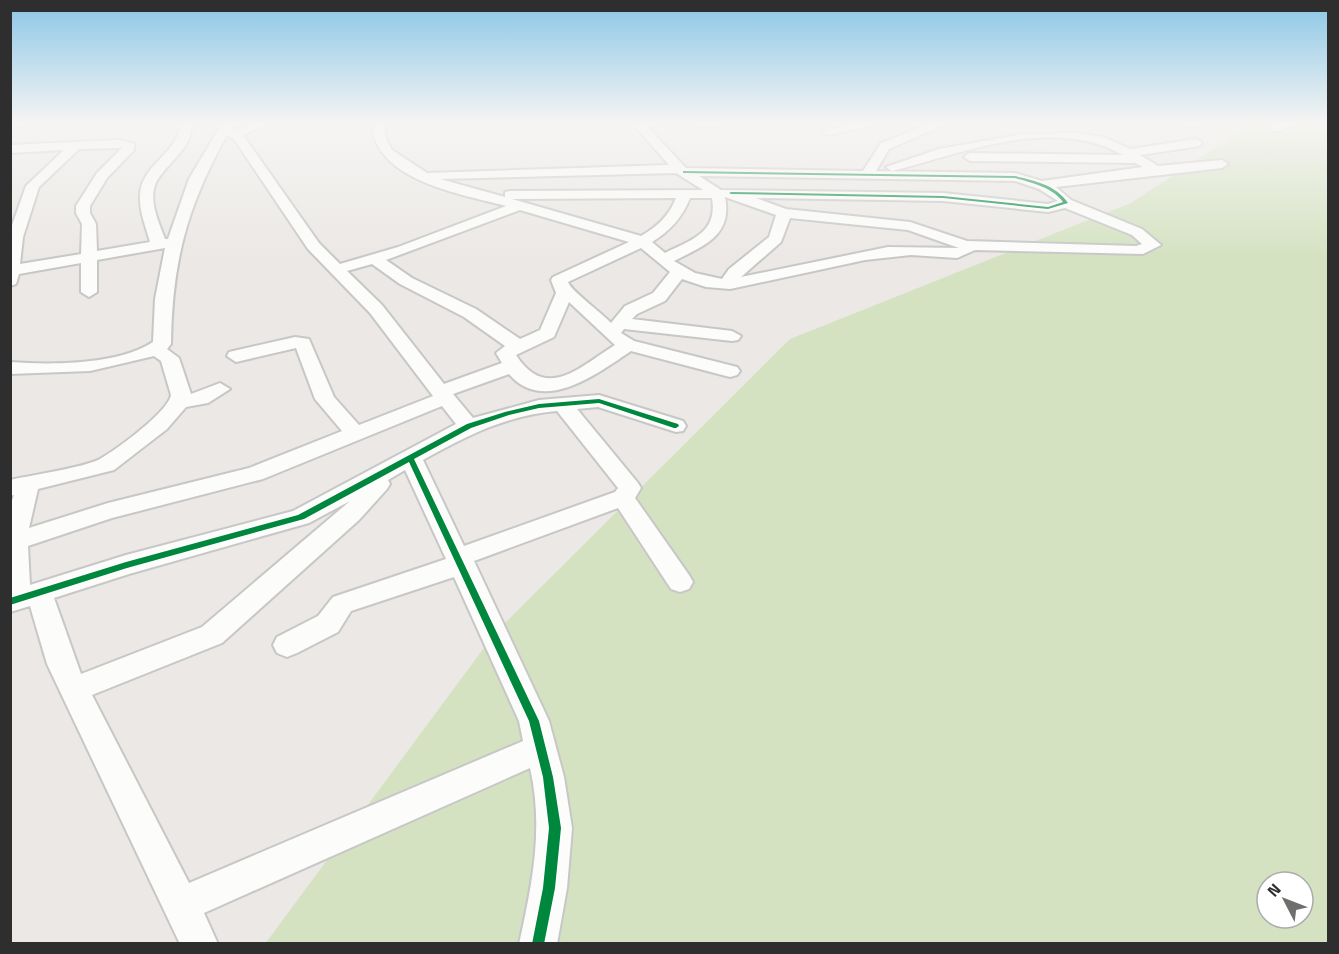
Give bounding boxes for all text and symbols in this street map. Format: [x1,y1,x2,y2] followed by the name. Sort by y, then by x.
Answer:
[1255,870,1315,930] north arrow
[1261,878,1286,902] text: N

